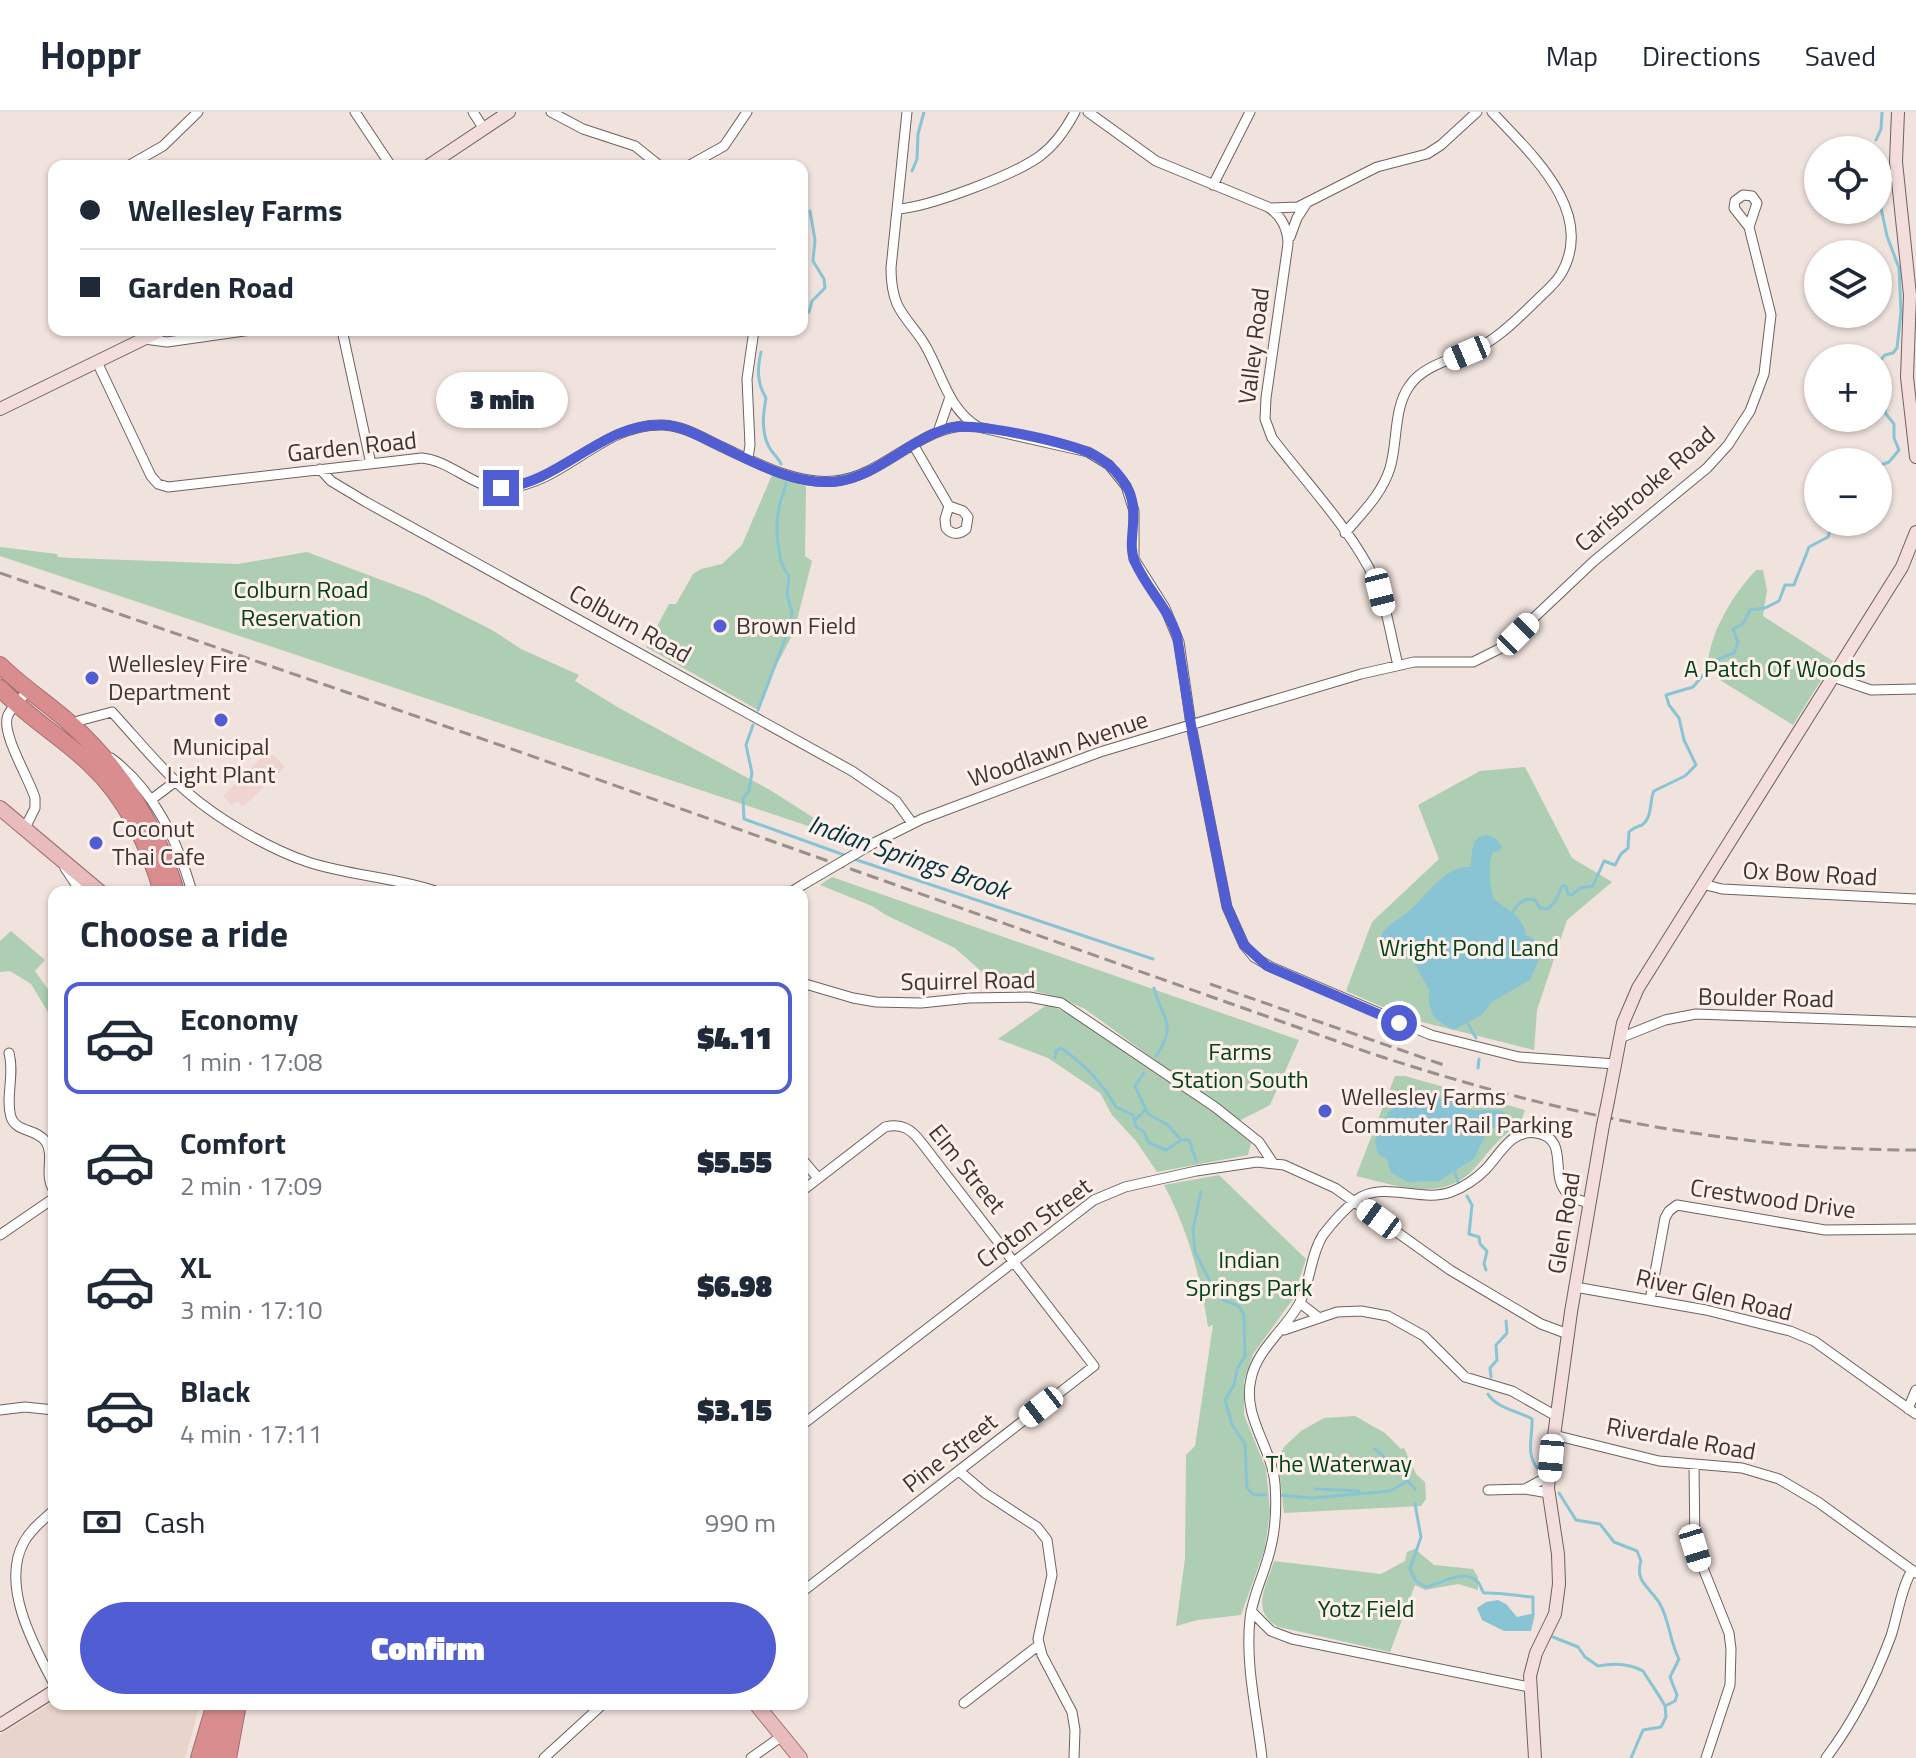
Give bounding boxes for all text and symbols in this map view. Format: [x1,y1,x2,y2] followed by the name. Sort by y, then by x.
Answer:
[40,26,141,84] text: Hoppr
[1546,34,1598,77] text: Map
[1642,34,1761,77] text: Directions
[1805,34,1876,77] text: Saved
[1804,136,1892,536] map controls
[1804,136,1892,224] button: locate
[128,187,342,233] text: Wellesley Farms
[1804,240,1892,328] button: layers
[128,264,294,310] text: Garden Road
[1228,286,1278,406] street label: Valley Road
[1440,333,1494,373] car
[1804,344,1892,432] button: +
[435,372,567,428] callout: 3 min
[470,380,534,419] text: 3 min
[1566,417,1723,560] street label: Carisbrooke Road
[285,421,418,471] street label: Garden Road
[1804,448,1892,536] button: −
[483,470,519,506] route end
[1363,566,1397,618] car
[234,571,368,635] park label: Colburn Road Reservation
[563,575,698,672] street label: Colburn Road
[736,607,856,643] place label: Brown Field
[1493,609,1543,659] car
[711,617,729,635] marker: Brown Field
[108,645,248,709] place label: Wellesley Fire Department
[1684,650,1866,686] park label: A Patch Of Woods
[83,669,101,687] marker: Wellesley Fire Department
[963,700,1152,796] street label: Woodlawn Avenue
[212,711,230,729] marker: Municipal Light Plant
[167,728,276,792] place label: Municipal Light Plant
[803,804,1018,910] water label: Indian Springs Brook
[112,810,205,874] place label: Coconut Thai Cafe
[87,834,105,852] marker: Coconut Thai Cafe
[1742,851,1878,895] street label: Ox Bow Road
[80,906,288,961] text: Choose a ride
[1379,929,1559,965] park label: Wright Pond Land
[900,961,1036,999] street label: Squirrel Road
[1698,978,1834,1016] street label: Boulder Road
[180,996,298,1042] text: Economy
[84,1002,156,1074] icon: car
[1381,1005,1417,1041] route start
[698,1015,772,1061] text: $4.11
[1171,1033,1309,1097] park label: Farms Station South
[180,1042,323,1081] text: 1 min · 17:08
[1341,1078,1573,1142] place label: Wellesley Farms Commuter Rail Parking
[1316,1102,1334,1120] marker: Wellesley Farms Commuter Rail Parking
[920,1116,1015,1221] street label: Elm Street
[180,1120,286,1166] text: Comfort
[84,1126,156,1198] icon: car
[698,1139,772,1185] text: $5.55
[180,1166,323,1205] text: 2 min · 17:09
[968,1168,1099,1276] street label: Croton Street
[1537,1169,1589,1276] street label: Glen Road
[1688,1169,1858,1227] street label: Crestwood Drive
[1353,1195,1405,1243] car
[1186,1241,1313,1305] park label: Indian Springs Park
[180,1244,211,1290] text: XL
[84,1250,156,1322] icon: car
[1632,1259,1796,1330] street label: River Glen Road
[698,1263,772,1309] text: $6.98
[180,1290,323,1329] text: 3 min · 17:10
[180,1368,251,1414] text: Black
[84,1374,156,1446] icon: car
[1015,1383,1067,1431] car
[698,1387,772,1433] text: $3.15
[894,1403,1005,1501] street label: Pine Street
[1604,1407,1759,1469] street label: Riverdale Road
[180,1414,323,1453] text: 4 min · 17:11
[1537,1433,1565,1483] car
[1266,1445,1413,1481] park label: The Waterway
[144,1499,205,1545] text: Cash
[80,1500,124,1544] icon: cash
[705,1503,776,1542] text: 990 m
[1677,1522,1713,1574] car
[1318,1590,1414,1626] park label: Yotz Field
[80,1602,776,1694] button: Confirm

